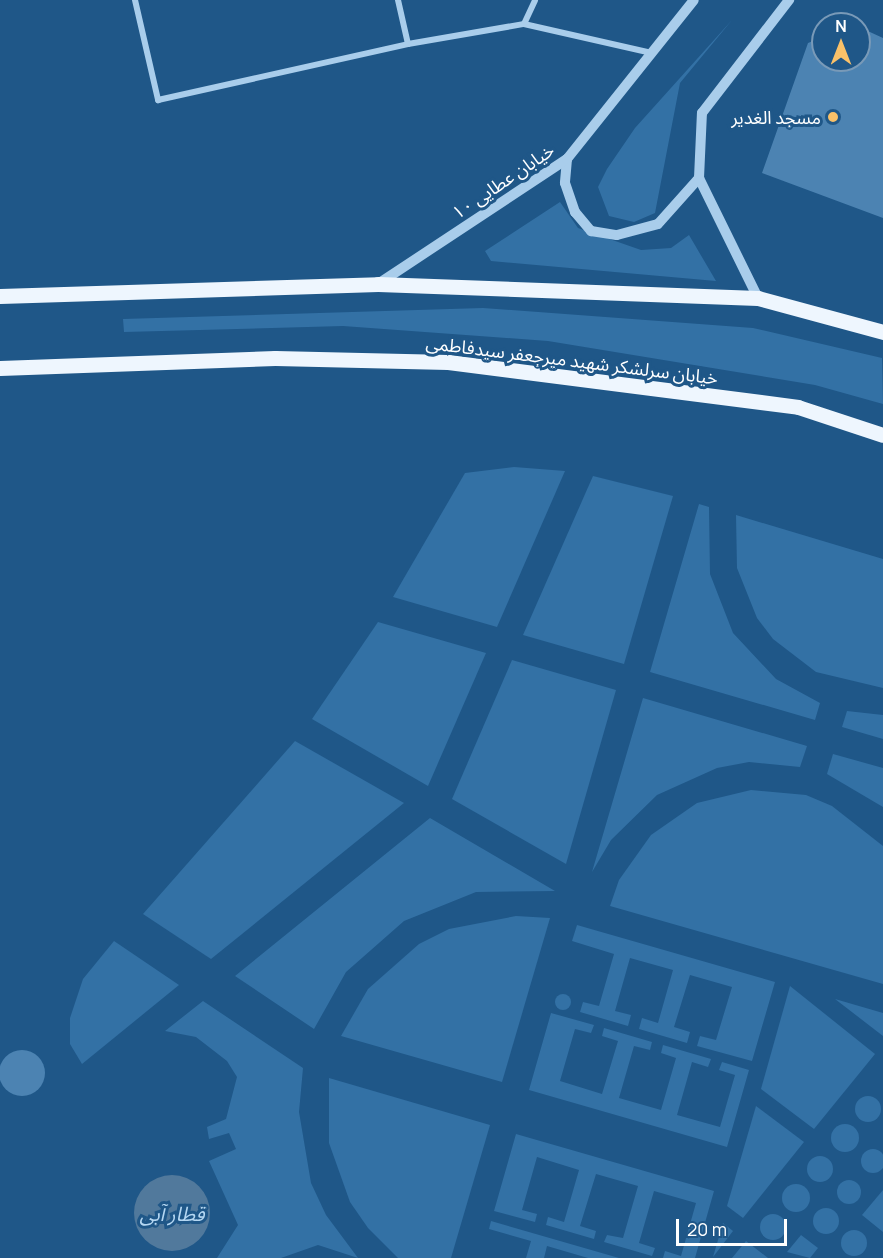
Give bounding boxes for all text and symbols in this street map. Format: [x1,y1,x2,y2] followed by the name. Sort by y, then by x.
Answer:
[811,12,871,72] north arrow
[835,15,847,37] text: N
[731,106,821,128] place label: مسجد الغدیر
[826,110,840,124] marker: مسجد الغدیر
[448,139,558,223] street label: خیابان عطایی ۱۰
[425,331,719,389] street label: خیابان سرلشکر شهید میرجعفر سیدفاطمی
[139,1201,205,1225] water label: قطار آبی
[679,1207,790,1245] scale bar
[687,1217,727,1241] text: 20 m

